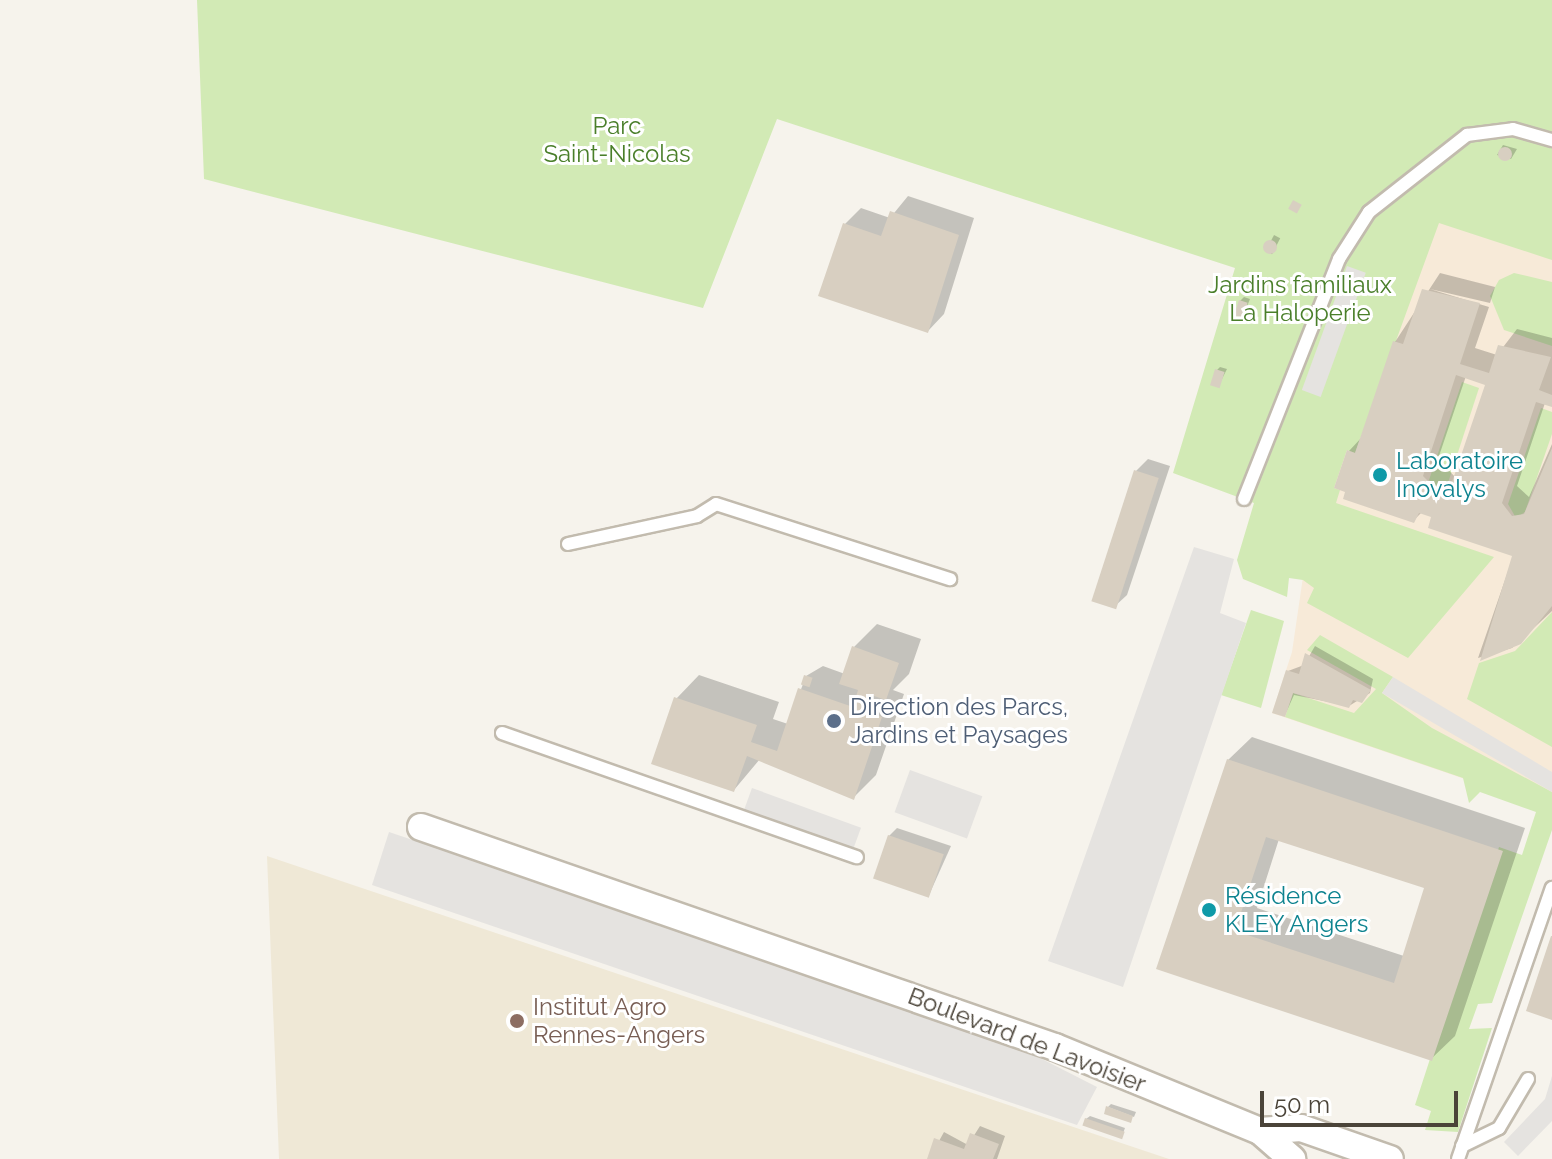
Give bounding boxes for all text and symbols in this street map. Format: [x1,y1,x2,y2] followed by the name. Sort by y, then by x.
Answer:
[543,112,691,168] park label: Parc Saint-Nicolas
[1208,271,1392,327] park label: Jardins familiaux La Haloperie
[1396,447,1523,503] place label: Laboratoire Inovalys
[1371,466,1389,484] marker: Laboratoire Inovalys
[850,693,1068,749] place label: Direction des Parcs, Jardins et Paysages
[825,712,843,730] marker: Direction des Parcs, Jardins et Paysages
[1225,882,1370,938] place label: Résidence KLEY Angers
[1200,901,1218,919] marker: Résidence KLEY Angers
[904,981,1150,1099] street label: Boulevard de Lavoisier
[533,993,705,1049] place label: Institut Agro Rennes-Angers
[508,1012,526,1030] marker: Institut Agro Rennes-Angers
[1264,1075,1462,1125] scale bar
[1274,1090,1330,1119] text: 50 m

